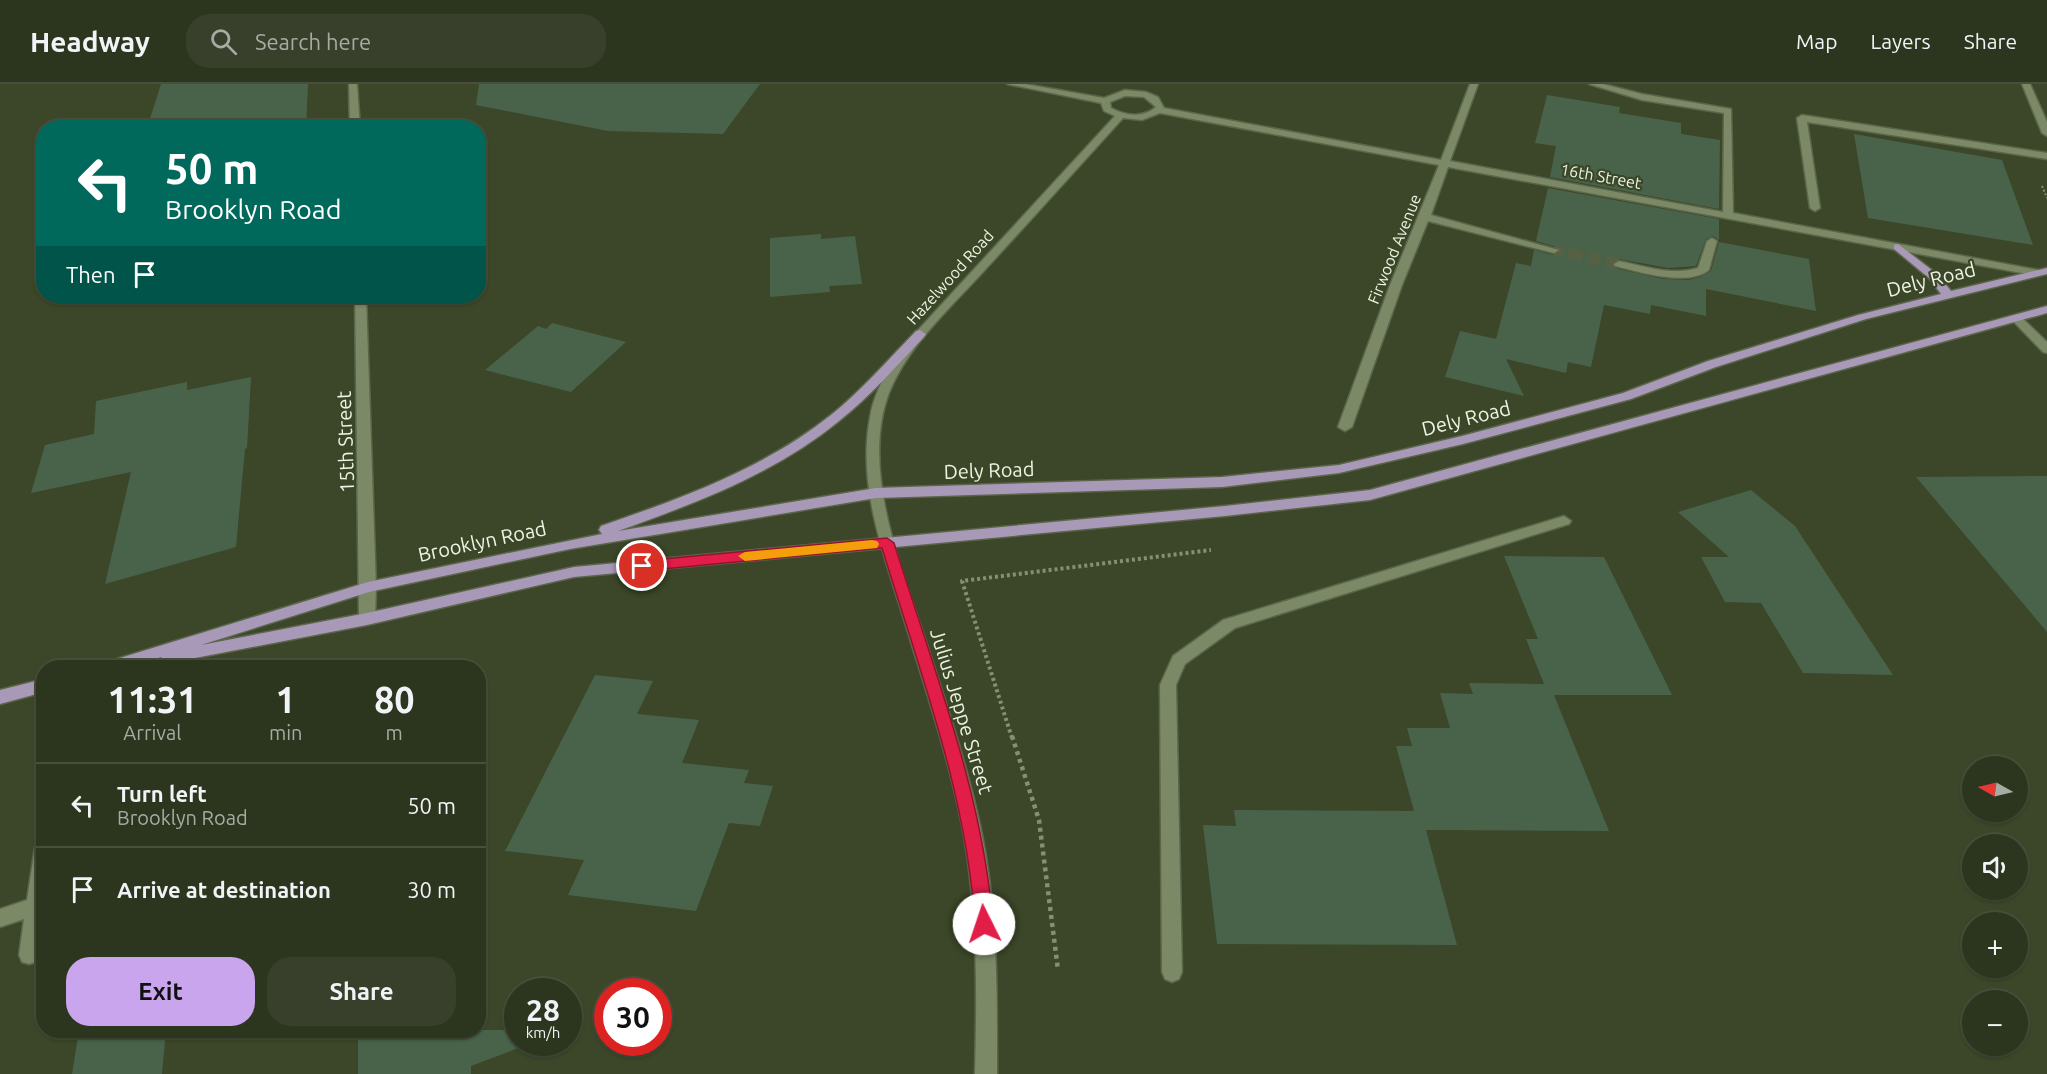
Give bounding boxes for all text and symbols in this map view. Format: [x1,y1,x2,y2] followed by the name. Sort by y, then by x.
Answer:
[186,14,606,68] search box
[207,25,240,58] icon: search
[30,26,150,57] text: Headway
[255,29,371,54] text: Search here
[1796,29,1837,53] text: Map
[1870,29,1931,53] text: Layers
[1964,29,2017,53] text: Share
[66,144,144,222] icon: left
[165,145,259,192] text: 50 m
[1559,160,1644,192] street label: 16th Street
[1364,192,1424,306] street label: Firwood Avenue
[165,194,341,224] text: Brooklyn Road
[903,226,997,328] street label: Hazelwood Road
[1884,257,1978,301] street label: Dely Road
[128,258,161,291] icon: arrive
[66,262,116,287] text: Then
[332,390,358,494] street label: 15th Street
[1419,396,1513,440] street label: Dely Road
[943,457,1035,483] street label: Dely Road
[416,516,548,566] street label: Brooklyn Road
[616,540,667,591] pin
[625,549,658,582] icon: arrive
[926,626,998,797] street label: Julius Jeppe Street
[107,679,198,720] text: 11:31
[276,679,296,720] text: 1
[374,679,415,720] text: 80
[123,721,182,744] text: Arrival
[269,721,303,744] text: min
[386,721,403,744] text: m
[1962,756,2028,822] north arrow
[1962,756,2028,1056] map controls
[117,781,207,806] text: Turn left
[66,789,99,822] icon: left
[407,793,456,818] text: 50 m
[117,806,248,829] text: Brooklyn Road
[1962,834,2028,900] button: sound
[66,873,99,906] icon: arrive
[117,877,331,902] text: Arrive at destination
[407,877,456,902] text: 30 m
[952,892,1016,956] position arrow
[1962,912,2028,978] button: +
[66,957,255,1026] button: Exit
[267,957,456,1026] button: Share
[594,978,672,1056] speed limit sign: 30
[1962,990,2028,1056] button: −
[526,993,560,1027] text: 28
[526,1024,560,1041] text: km/h

